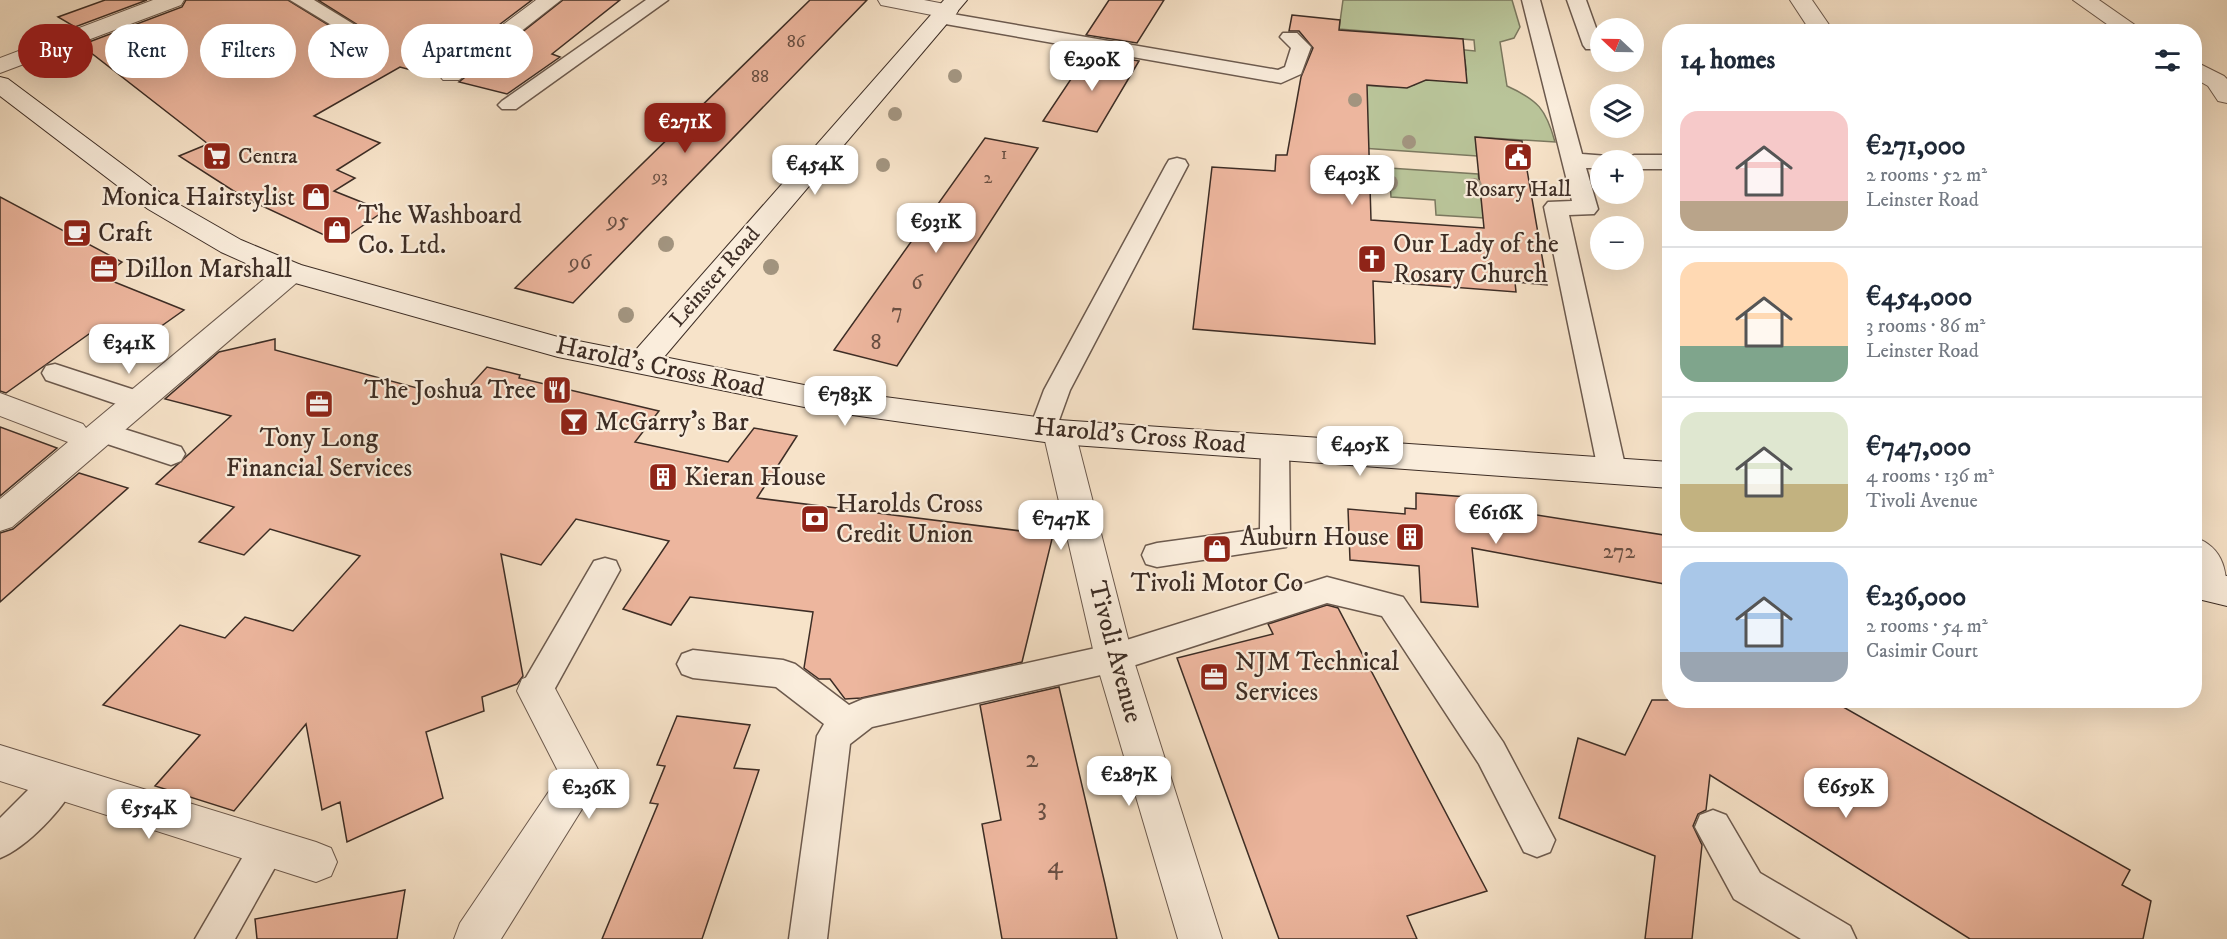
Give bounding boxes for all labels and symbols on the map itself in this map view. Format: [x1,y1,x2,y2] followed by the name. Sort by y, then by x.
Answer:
[1590,18,1644,72] north arrow
[787,31,806,53] house number: 86
[1050,41,1134,92] pin: €290K
[751,66,769,88] house number: 88
[643,103,727,154] pin: €271K
[201,140,233,172] supermarket icon: Centra
[1502,141,1534,173] public building icon: Rosary Hall
[238,143,298,170] place label: Centra
[1001,143,1007,165] house number: 1
[773,145,857,196] pin: €454K
[1310,155,1394,206] pin: €403K
[651,166,668,188] house number: 93
[984,167,993,189] house number: 2
[1465,176,1572,203] place label: Rosary Hall
[101,181,295,214] place label: Monica Hairstylist
[300,181,332,213] shop icon: Monica Hairstylist
[358,199,522,262] place label: The Washboard Co. Ltd.
[894,203,978,254] pin: €931K
[606,207,629,234] house number: 95
[321,214,353,246] shop icon: The Washboard Co. Ltd.
[61,217,93,249] cafe icon: Craft
[98,217,152,250] place label: Craft
[664,221,766,333] street label: Leinster Road
[1393,228,1559,291] place label: Our Lady of the Rosary Church
[1356,243,1388,275] church icon: Our Lady of the Rosary Church
[568,249,593,276] house number: 96
[88,253,120,285] office icon: Dillon Marshall
[125,253,292,286] place label: Dillon Marshall
[911,269,924,296] house number: 6
[891,298,903,325] house number: 7
[87,324,171,375] pin: €341K
[553,329,767,405] street label: Harold's Cross Road
[870,329,882,356] house number: 8
[364,374,536,407] place label: The Joshua Tree
[541,374,573,406] restaurant icon: The Joshua Tree
[803,376,887,427] pin: €783K
[303,388,335,420] office icon: Tony Long Financial Services
[558,406,590,438] bar icon: McGarry’s Bar
[595,406,749,439] place label: McGarry’s Bar
[1033,410,1247,462] street label: Harold's Cross Road
[226,422,412,485] place label: Tony Long Financial Services
[1318,426,1402,477] pin: €405K
[647,461,679,493] building icon: Kieran House
[684,461,826,494] place label: Kieran House
[836,488,983,551] place label: Harolds Cross Credit Union
[1454,494,1538,545] pin: €616K
[1019,500,1103,551] pin: €747K
[799,503,831,535] bank icon: Harolds Cross Credit Union
[1240,521,1389,554] place label: Auburn House
[1394,521,1426,553] building icon: Auburn House
[1201,533,1233,565] shop icon: Tivoli Motor Co
[1603,538,1636,565] house number: 272
[1131,567,1303,600] place label: Tivoli Motor Co
[1080,578,1150,726] street label: Tivoli Avenue
[1235,646,1399,709] place label: NJM Technical Services
[1198,661,1230,693] office icon: NJM Technical Services
[1025,742,1039,776] house number: 2
[1087,756,1171,807] pin: €287K
[1804,768,1888,819] pin: €659K
[547,769,631,820] pin: €236K
[107,789,191,840] pin: €554K
[1037,790,1047,824] house number: 3
[1047,848,1063,882] house number: 4

